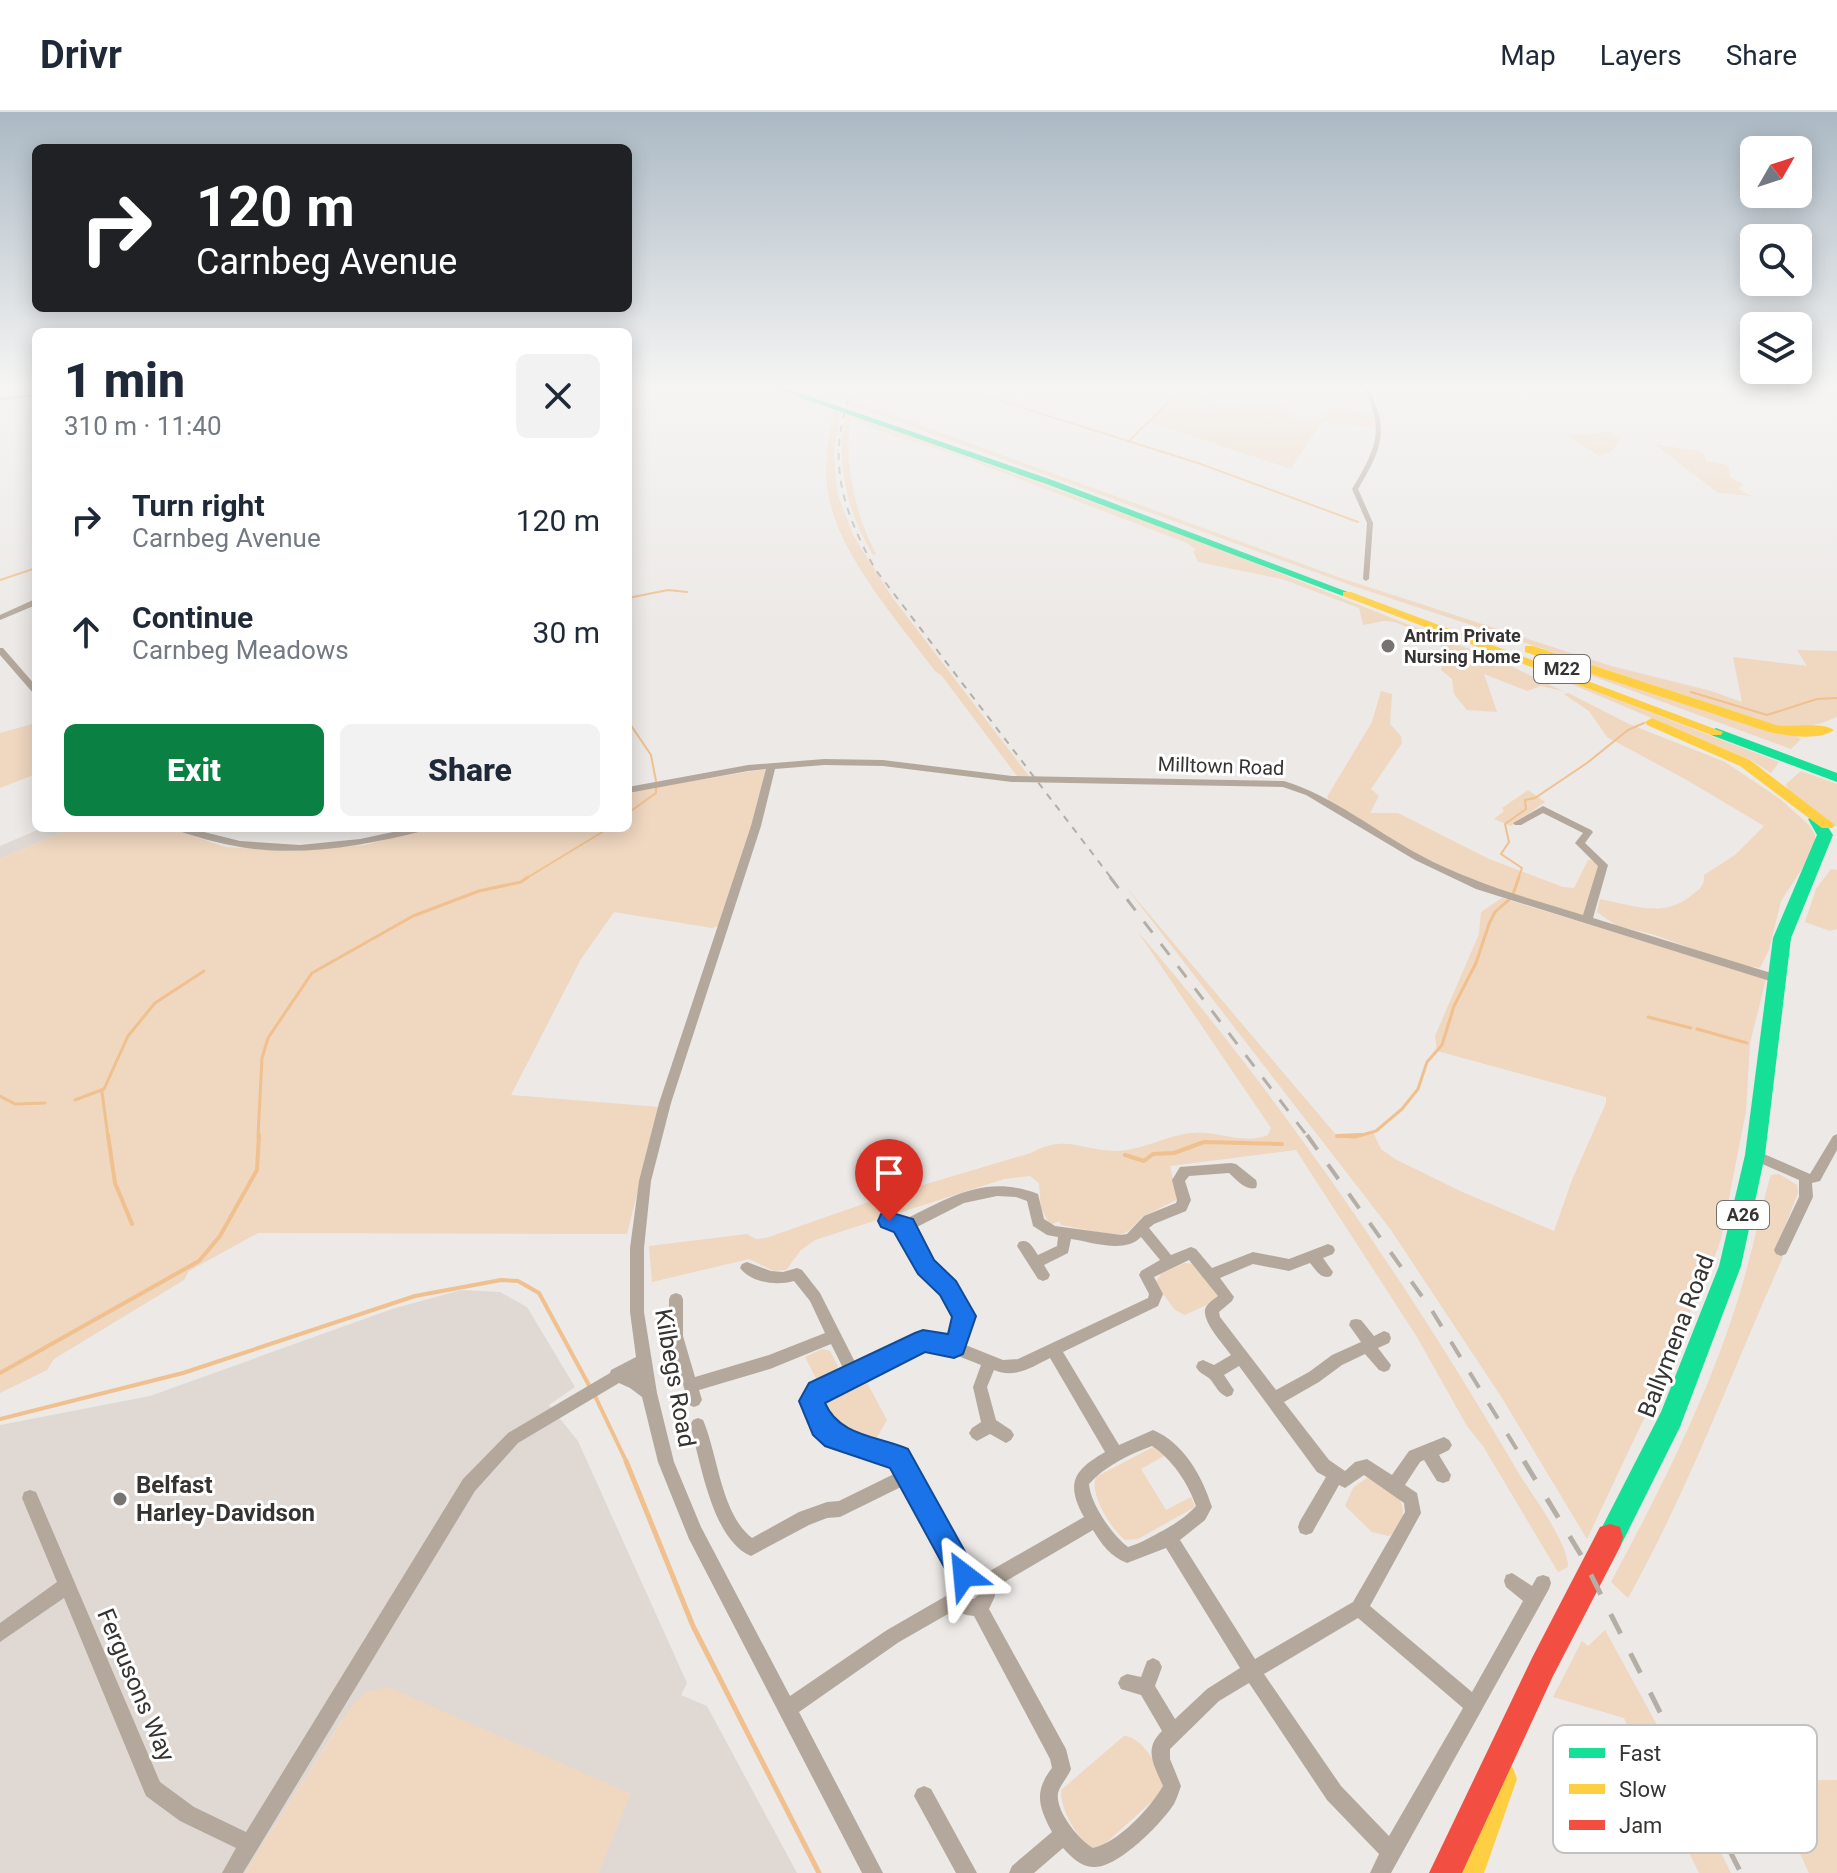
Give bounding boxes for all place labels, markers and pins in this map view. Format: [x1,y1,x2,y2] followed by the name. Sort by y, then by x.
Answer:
[1404,625,1521,667] place label: Antrim Private Nursing Home
[1379,637,1397,655] marker: Antrim Private Nursing Home
[855,1139,923,1221] pin
[136,1471,315,1527] place label: Belfast Harley-Davidson
[111,1490,129,1508] marker: Belfast Harley-Davidson

